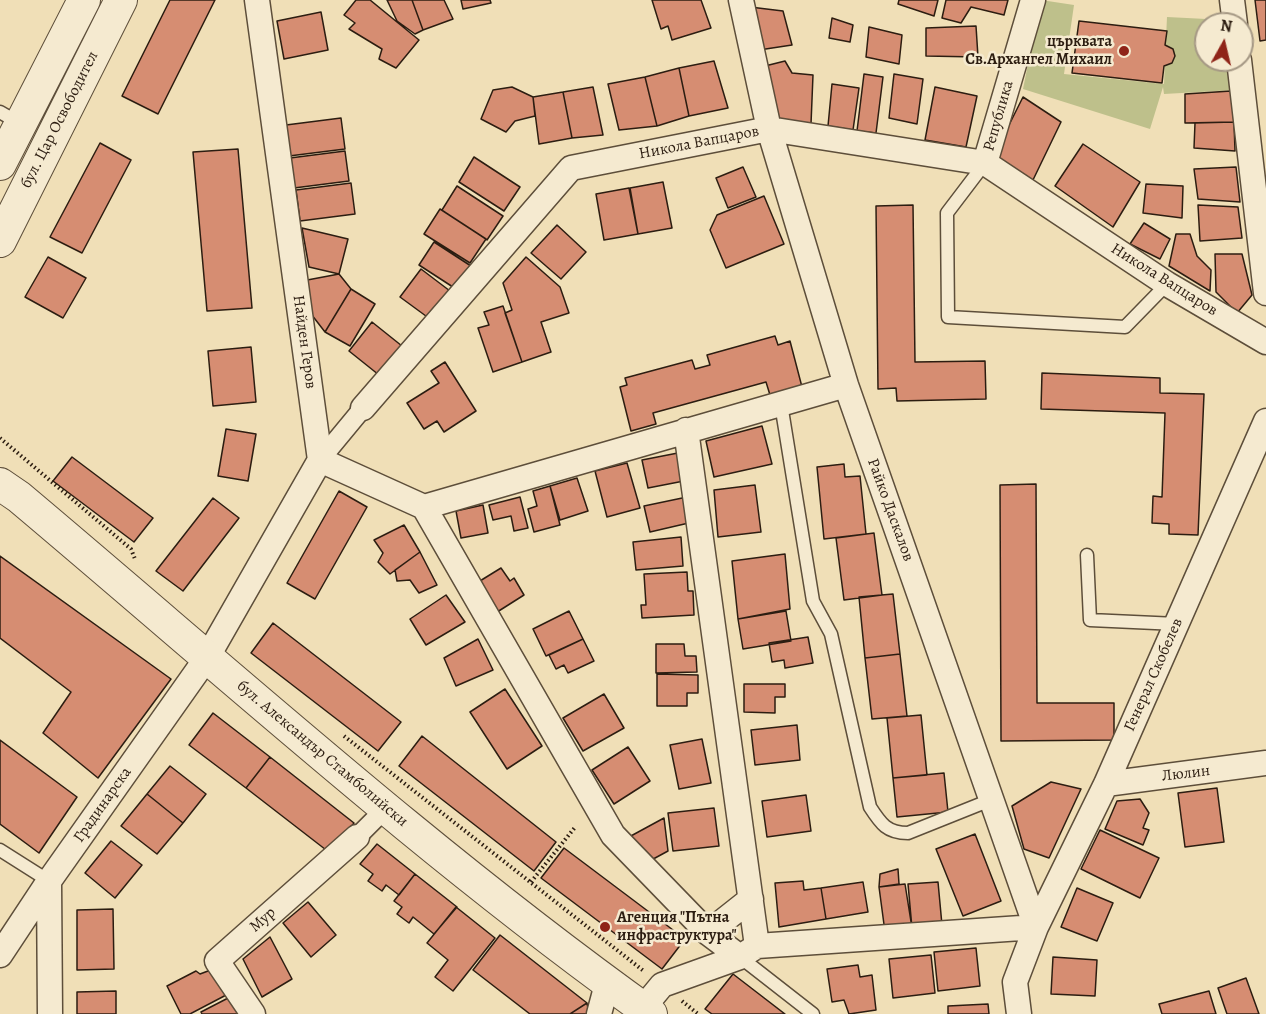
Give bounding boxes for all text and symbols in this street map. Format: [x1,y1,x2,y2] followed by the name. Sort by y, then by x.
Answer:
[1194,12,1254,72] north arrow
[1219,14,1234,38] text: N
[965,32,1112,70] place label: църквата Св.Архангел Михаил
[1117,44,1131,58] marker: църквата Св.Архангел Михаил
[17,48,103,192] street label: бул. Цар Освободител
[980,78,1018,154] street label: Република
[637,122,761,164] street label: Никола Вапцаров
[1107,239,1221,321] street label: Никола Вапцаров
[288,294,320,390] street label: Найден Геров
[863,456,917,564] street label: Райко Даскалов
[1120,615,1188,735] street label: Генерал Скобелев
[232,677,412,831] street label: бул. Александър Стамболийски
[1161,762,1211,786] street label: Люлин
[70,764,136,846] street label: Градинарска
[246,903,280,937] street label: Мур
[617,908,737,946] place label: Агенция "Пътна инфраструктура"
[598,920,612,934] marker: Агенция "Пътна инфраструктура"

